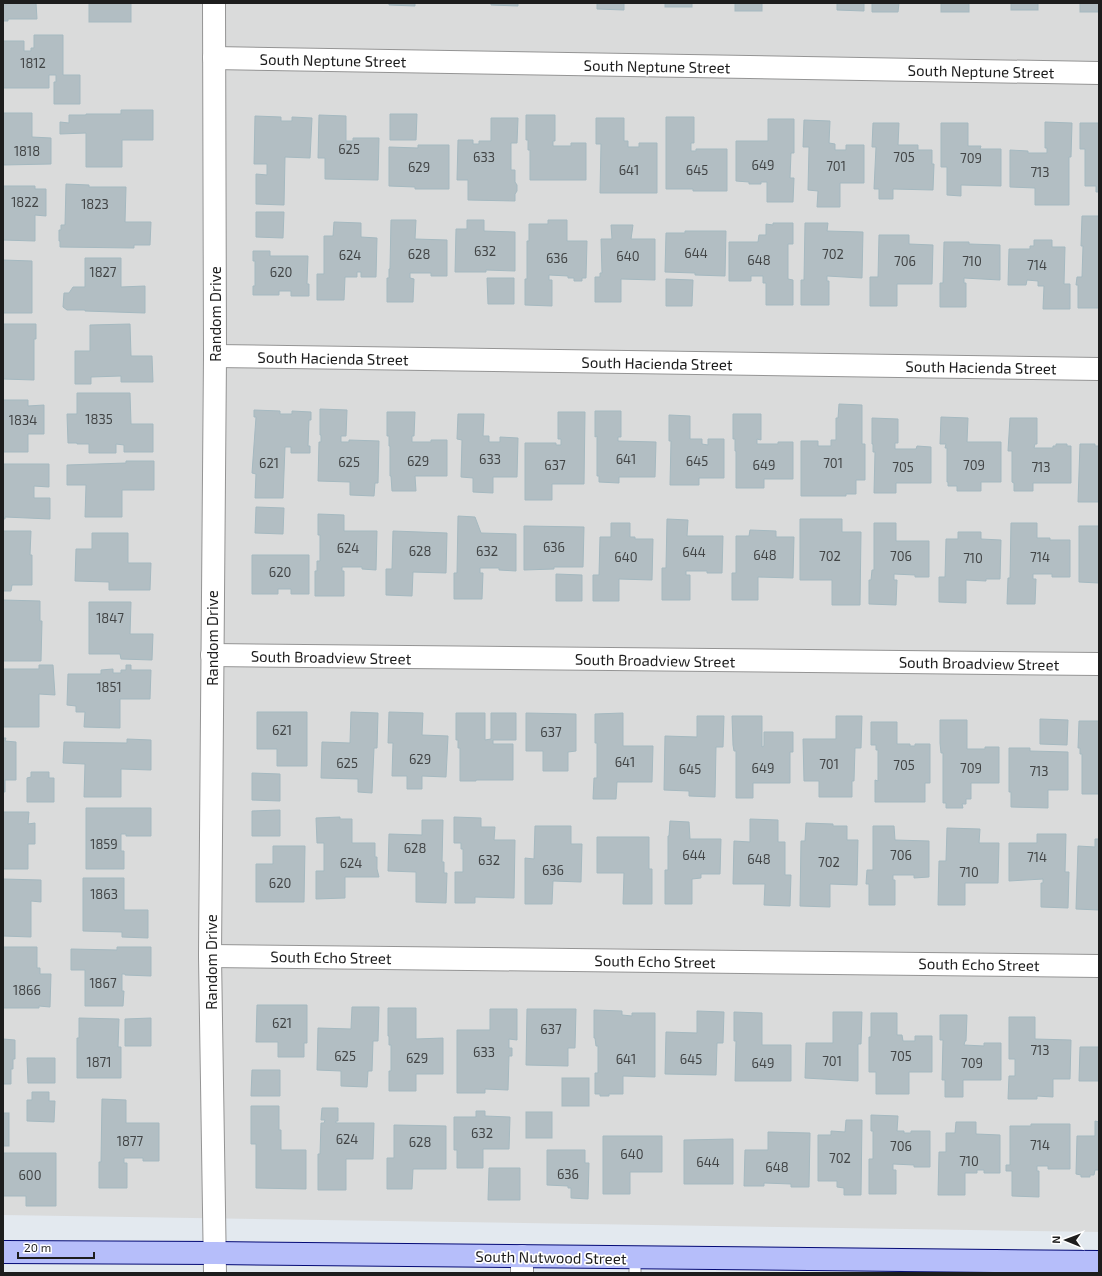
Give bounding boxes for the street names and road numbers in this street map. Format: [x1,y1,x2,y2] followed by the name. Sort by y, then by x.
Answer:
[260,50,407,70] street label: South Neptune Street
[584,56,731,76] street label: South Neptune Street
[908,61,1055,81] street label: South Neptune Street
[206,266,224,362] street label: Random Drive
[257,348,409,368] street label: South Hacienda Street
[581,353,733,373] street label: South Hacienda Street
[905,357,1057,377] street label: South Hacienda Street
[203,590,221,686] street label: Random Drive
[251,647,412,667] street label: South Broadview Street
[575,650,736,670] street label: South Broadview Street
[899,653,1060,673] street label: South Broadview Street
[202,914,220,1010] street label: Random Drive
[270,947,392,967] street label: South Echo Street
[594,951,716,971] street label: South Echo Street
[918,954,1040,974] street label: South Echo Street
[475,1247,627,1267] street label: South Nutwood Street

